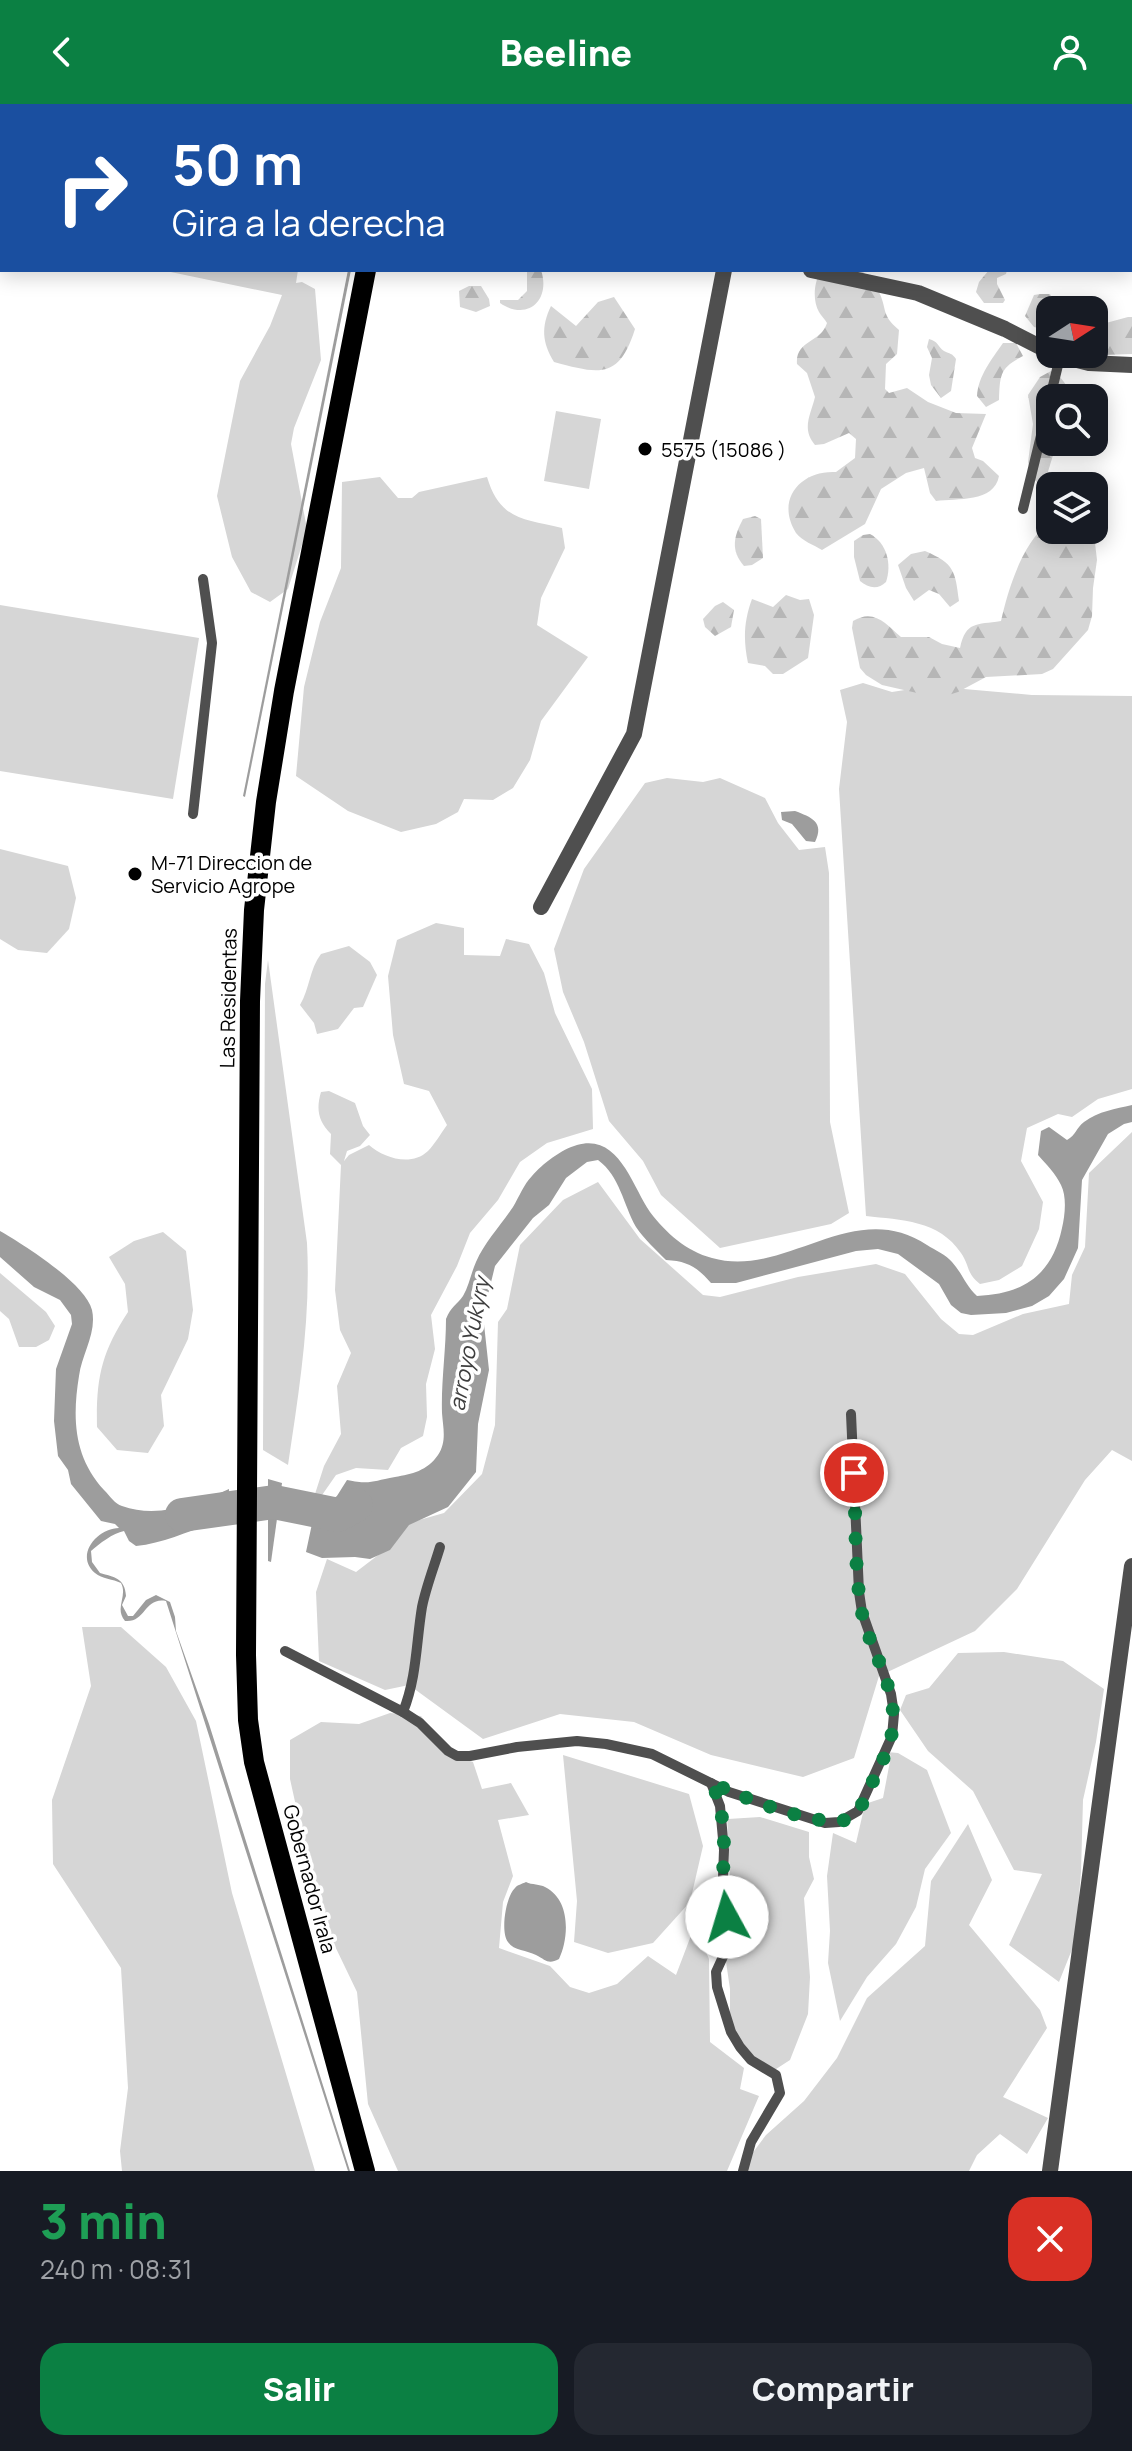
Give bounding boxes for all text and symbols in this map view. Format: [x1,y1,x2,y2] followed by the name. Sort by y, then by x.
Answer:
[500,28,632,77] text: Beeline
[40,30,84,74] icon: back
[1048,30,1092,74] icon: person
[172,125,303,202] text: 50 m
[40,136,144,240] icon: right
[172,198,445,247] text: Gira a la derecha
[1036,296,1108,368] north arrow
[1036,296,1108,544] map controls
[1036,384,1108,456] button: search
[661,436,786,463] place label: 5575 (15086 )
[636,440,654,458] marker: 5575 (15086 )
[1036,472,1108,544] button: layers
[151,849,312,899] place label: M-71 Direccion de Servicio Agrope
[126,865,144,883] marker: M-71 Direccion de Servicio Agrope
[213,928,243,1068] street label: Las Residentas
[441,1271,497,1413] water label: arroyo Yukyry
[820,1439,888,1507] pin
[832,1451,876,1495] icon: arrive
[277,1802,343,1956] street label: Gobernador Irala
[685,1875,769,1959] position arrow
[40,2188,167,2253] text: 3 min
[1008,2197,1092,2281] button: close
[40,2251,192,2287] text: 240 m · 08:31
[40,2343,558,2435] button: Salir
[574,2343,1092,2435] button: Compartir

